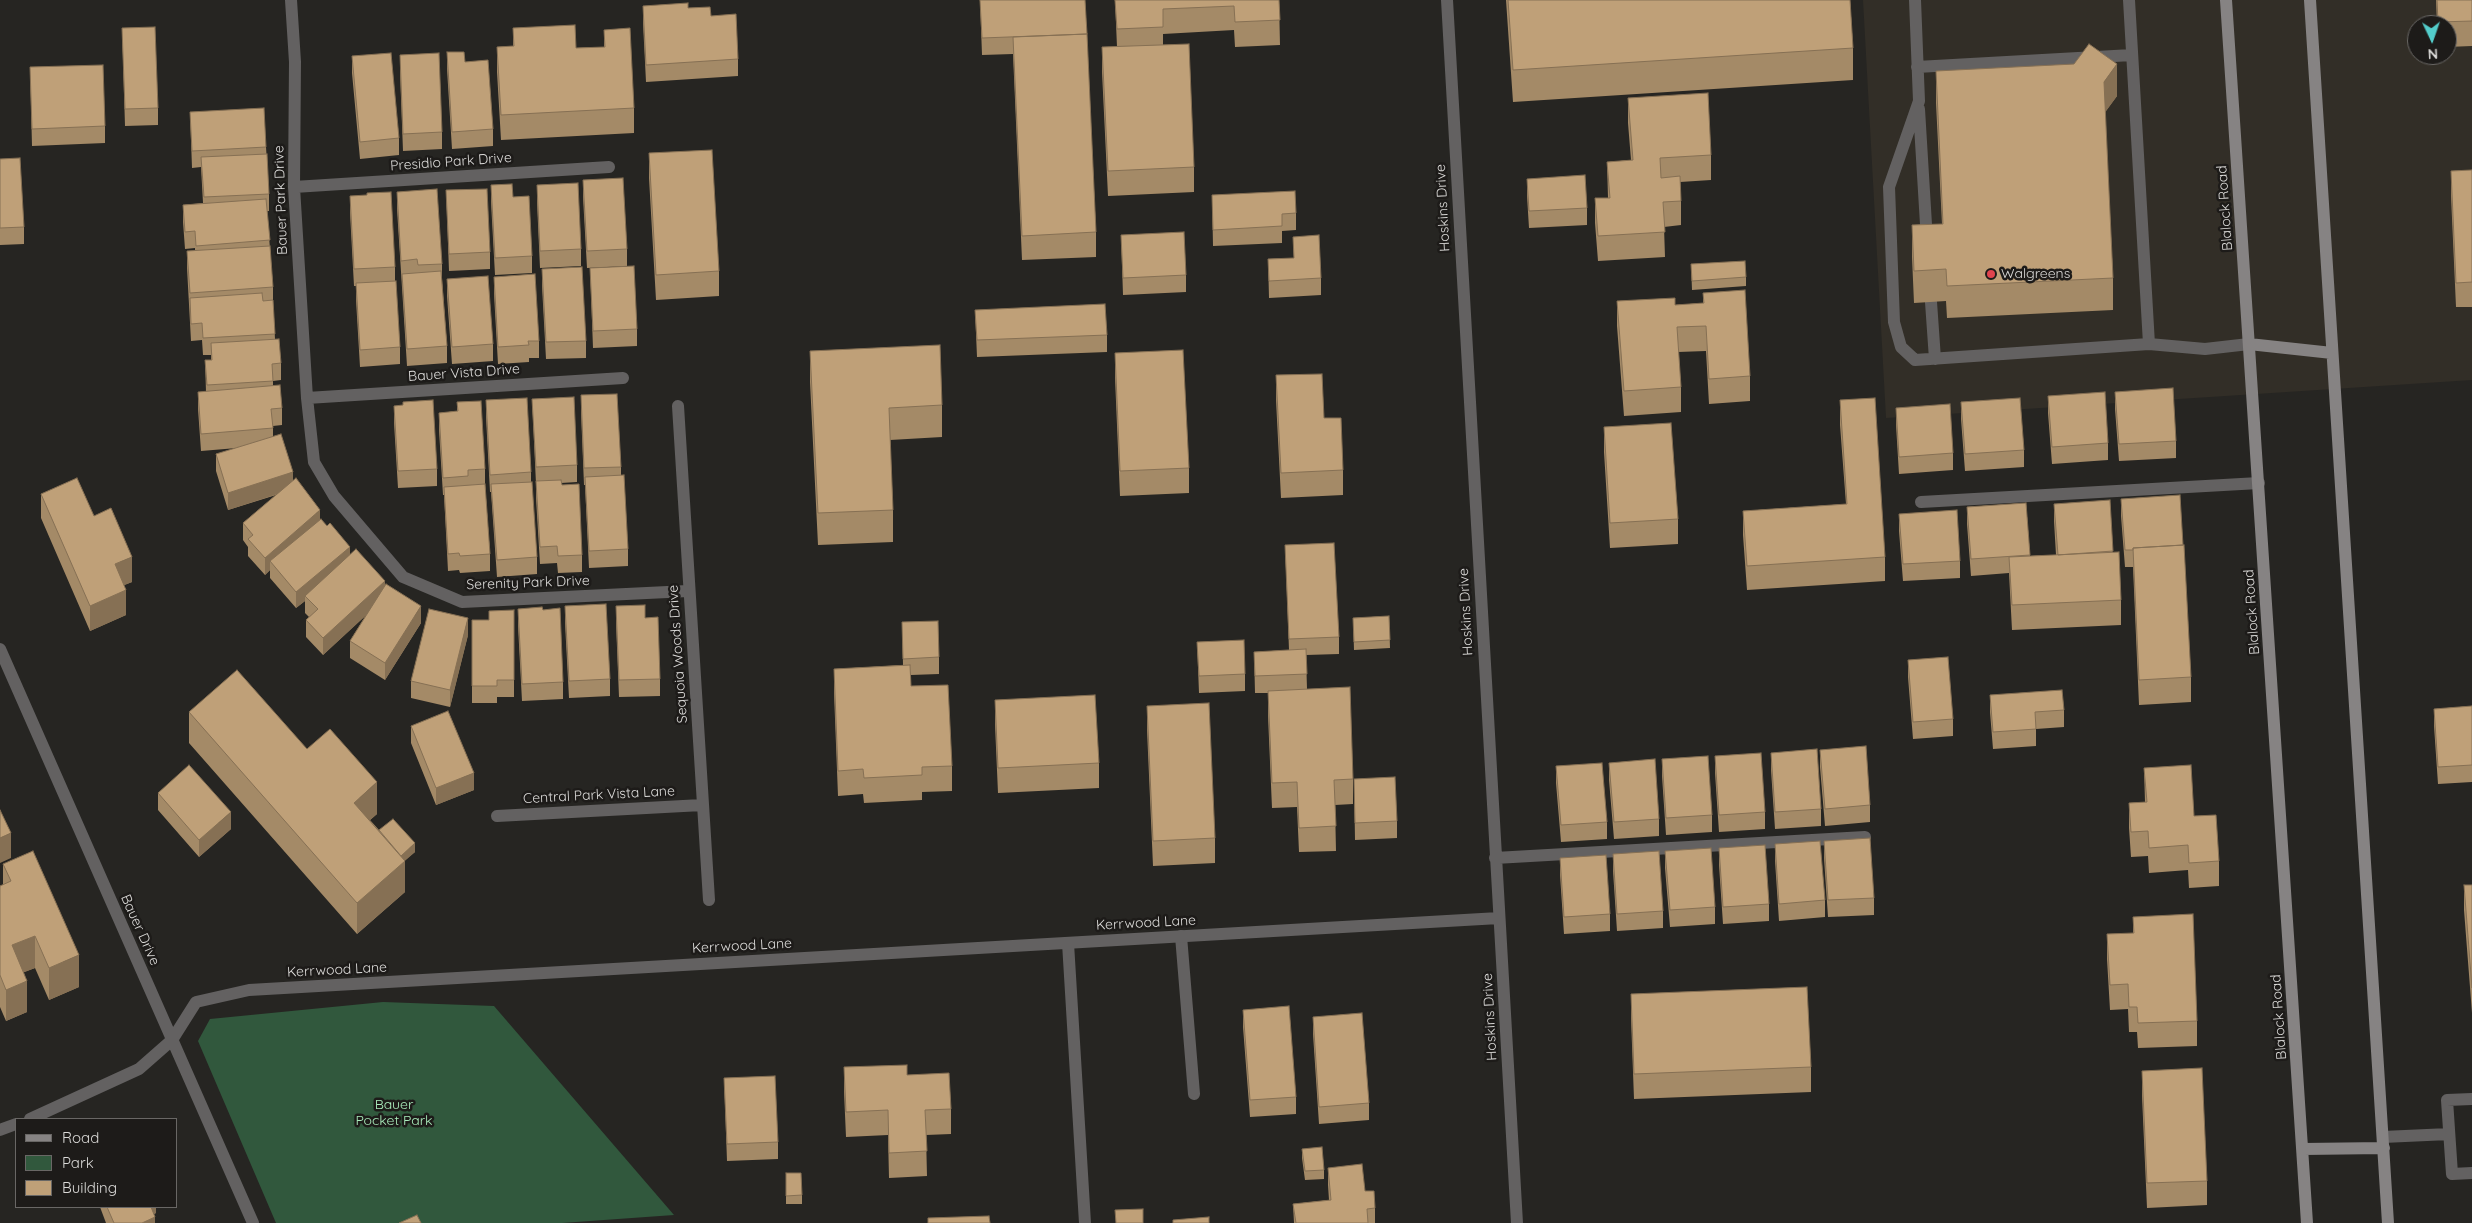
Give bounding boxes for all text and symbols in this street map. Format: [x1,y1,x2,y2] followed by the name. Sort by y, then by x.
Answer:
[2407,15,2457,65] north arrow
[2427,45,2438,63] text: N
[271,145,291,255] street label: Bauer Park Drive
[390,149,512,175] street label: Presidio Park Drive
[1432,164,1454,252] street label: Hoskins Drive
[2214,165,2236,251] street label: Blalock Road
[2001,266,2070,282] place label: Walgreens
[1985,268,1997,280] marker: Walgreens
[407,361,521,385] street label: Bauer Vista Drive
[1455,568,1477,656] street label: Hoskins Drive
[2241,569,2263,655] street label: Blalock Road
[466,572,590,594] street label: Serenity Park Drive
[665,584,691,724] street label: Sequoia Woods Drive
[523,783,675,807] street label: Central Park Vista Lane
[117,892,163,968] street label: Bauer Drive
[1096,912,1196,934] street label: Kerrwood Lane
[692,935,792,957] street label: Kerrwood Lane
[287,959,387,981] street label: Kerrwood Lane
[1479,973,1501,1061] street label: Hoskins Drive
[2268,974,2290,1060] street label: Blalock Road
[355,1097,433,1130] park label: Bauer Pocket Park
[15,1118,178,1208] legend
[62,1128,99,1147] text: Road
[62,1153,94,1172] text: Park
[62,1178,117,1197] text: Building

